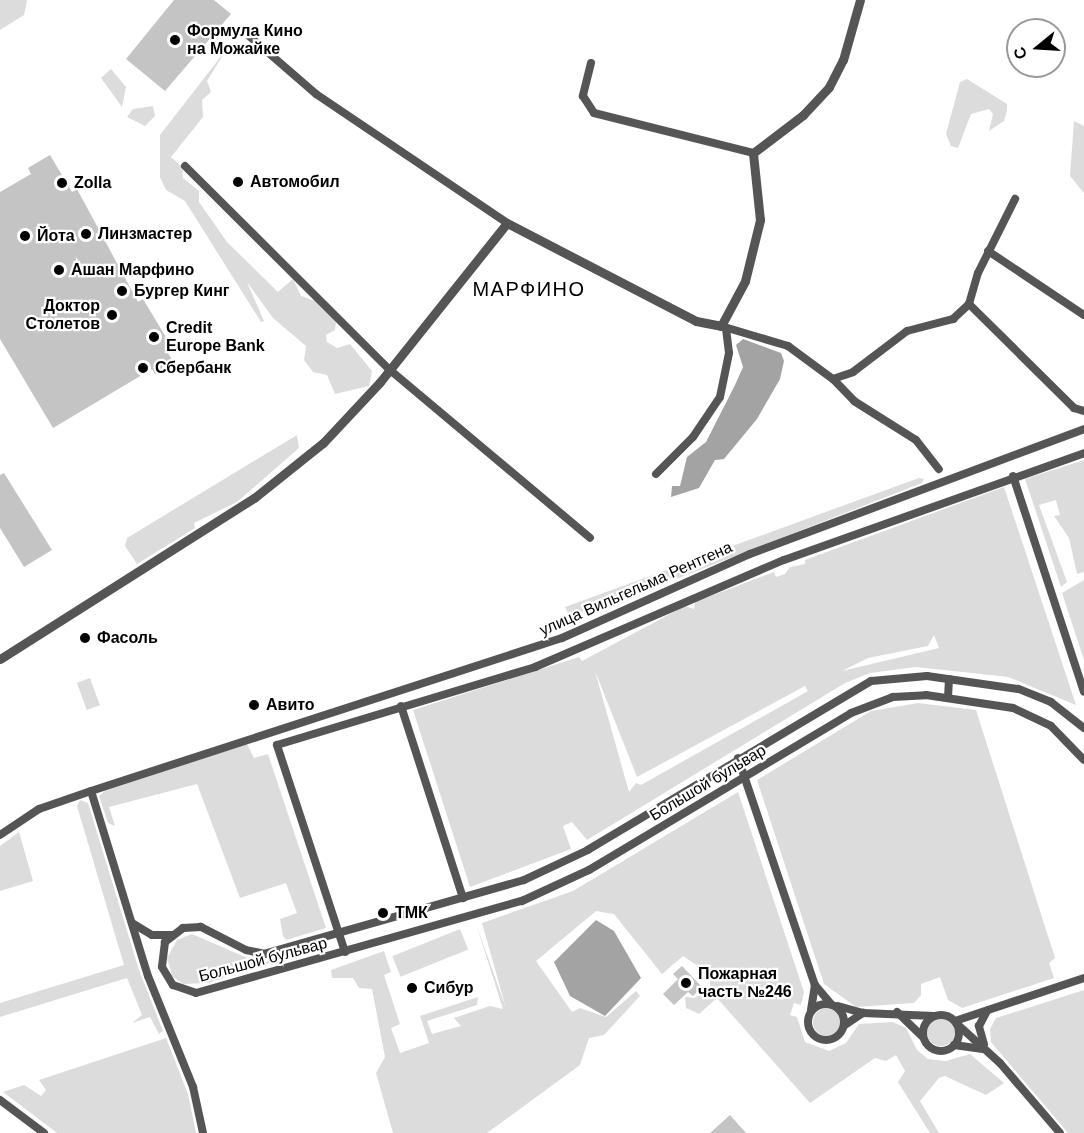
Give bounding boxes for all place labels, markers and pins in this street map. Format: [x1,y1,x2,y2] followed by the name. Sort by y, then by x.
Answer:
[187,21,303,59] place label: Формула Кино на Можайке
[168,33,182,47] marker: Формула Кино на Можайке
[250,172,340,192] place label: Автомобил
[74,173,111,193] place label: Zolla
[231,175,245,189] marker: Автомобил
[55,176,69,190] marker: Zolla
[98,224,192,244] place label: Линзмастер
[37,226,75,246] place label: Йота
[79,227,93,241] marker: Линзмастер
[18,229,32,243] marker: Йота
[71,260,194,280] place label: Ашан Марфино
[52,263,66,277] marker: Ашан Марфино
[134,281,229,301] place label: Бургер Кинг
[115,284,129,298] marker: Бургер Кинг
[26,296,100,334] place label: Доктор Столетов
[105,308,119,322] marker: Доктор Столетов
[166,318,265,356] place label: Credit Europe Bank
[147,330,161,344] marker: Credit Europe Bank
[155,358,231,378] place label: Сбербанк
[136,361,150,375] marker: Сбербанк
[97,628,158,648] place label: Фасоль
[78,631,92,645] marker: Фасоль
[266,695,315,715] place label: Авито
[247,698,261,712] marker: Авито
[395,903,428,923] place label: ТМК
[376,906,390,920] marker: ТМК
[698,964,792,1002] place label: Пожарная часть №246
[679,976,693,990] marker: Пожарная часть №246
[424,978,474,998] place label: Сибур
[405,981,419,995] marker: Сибур

